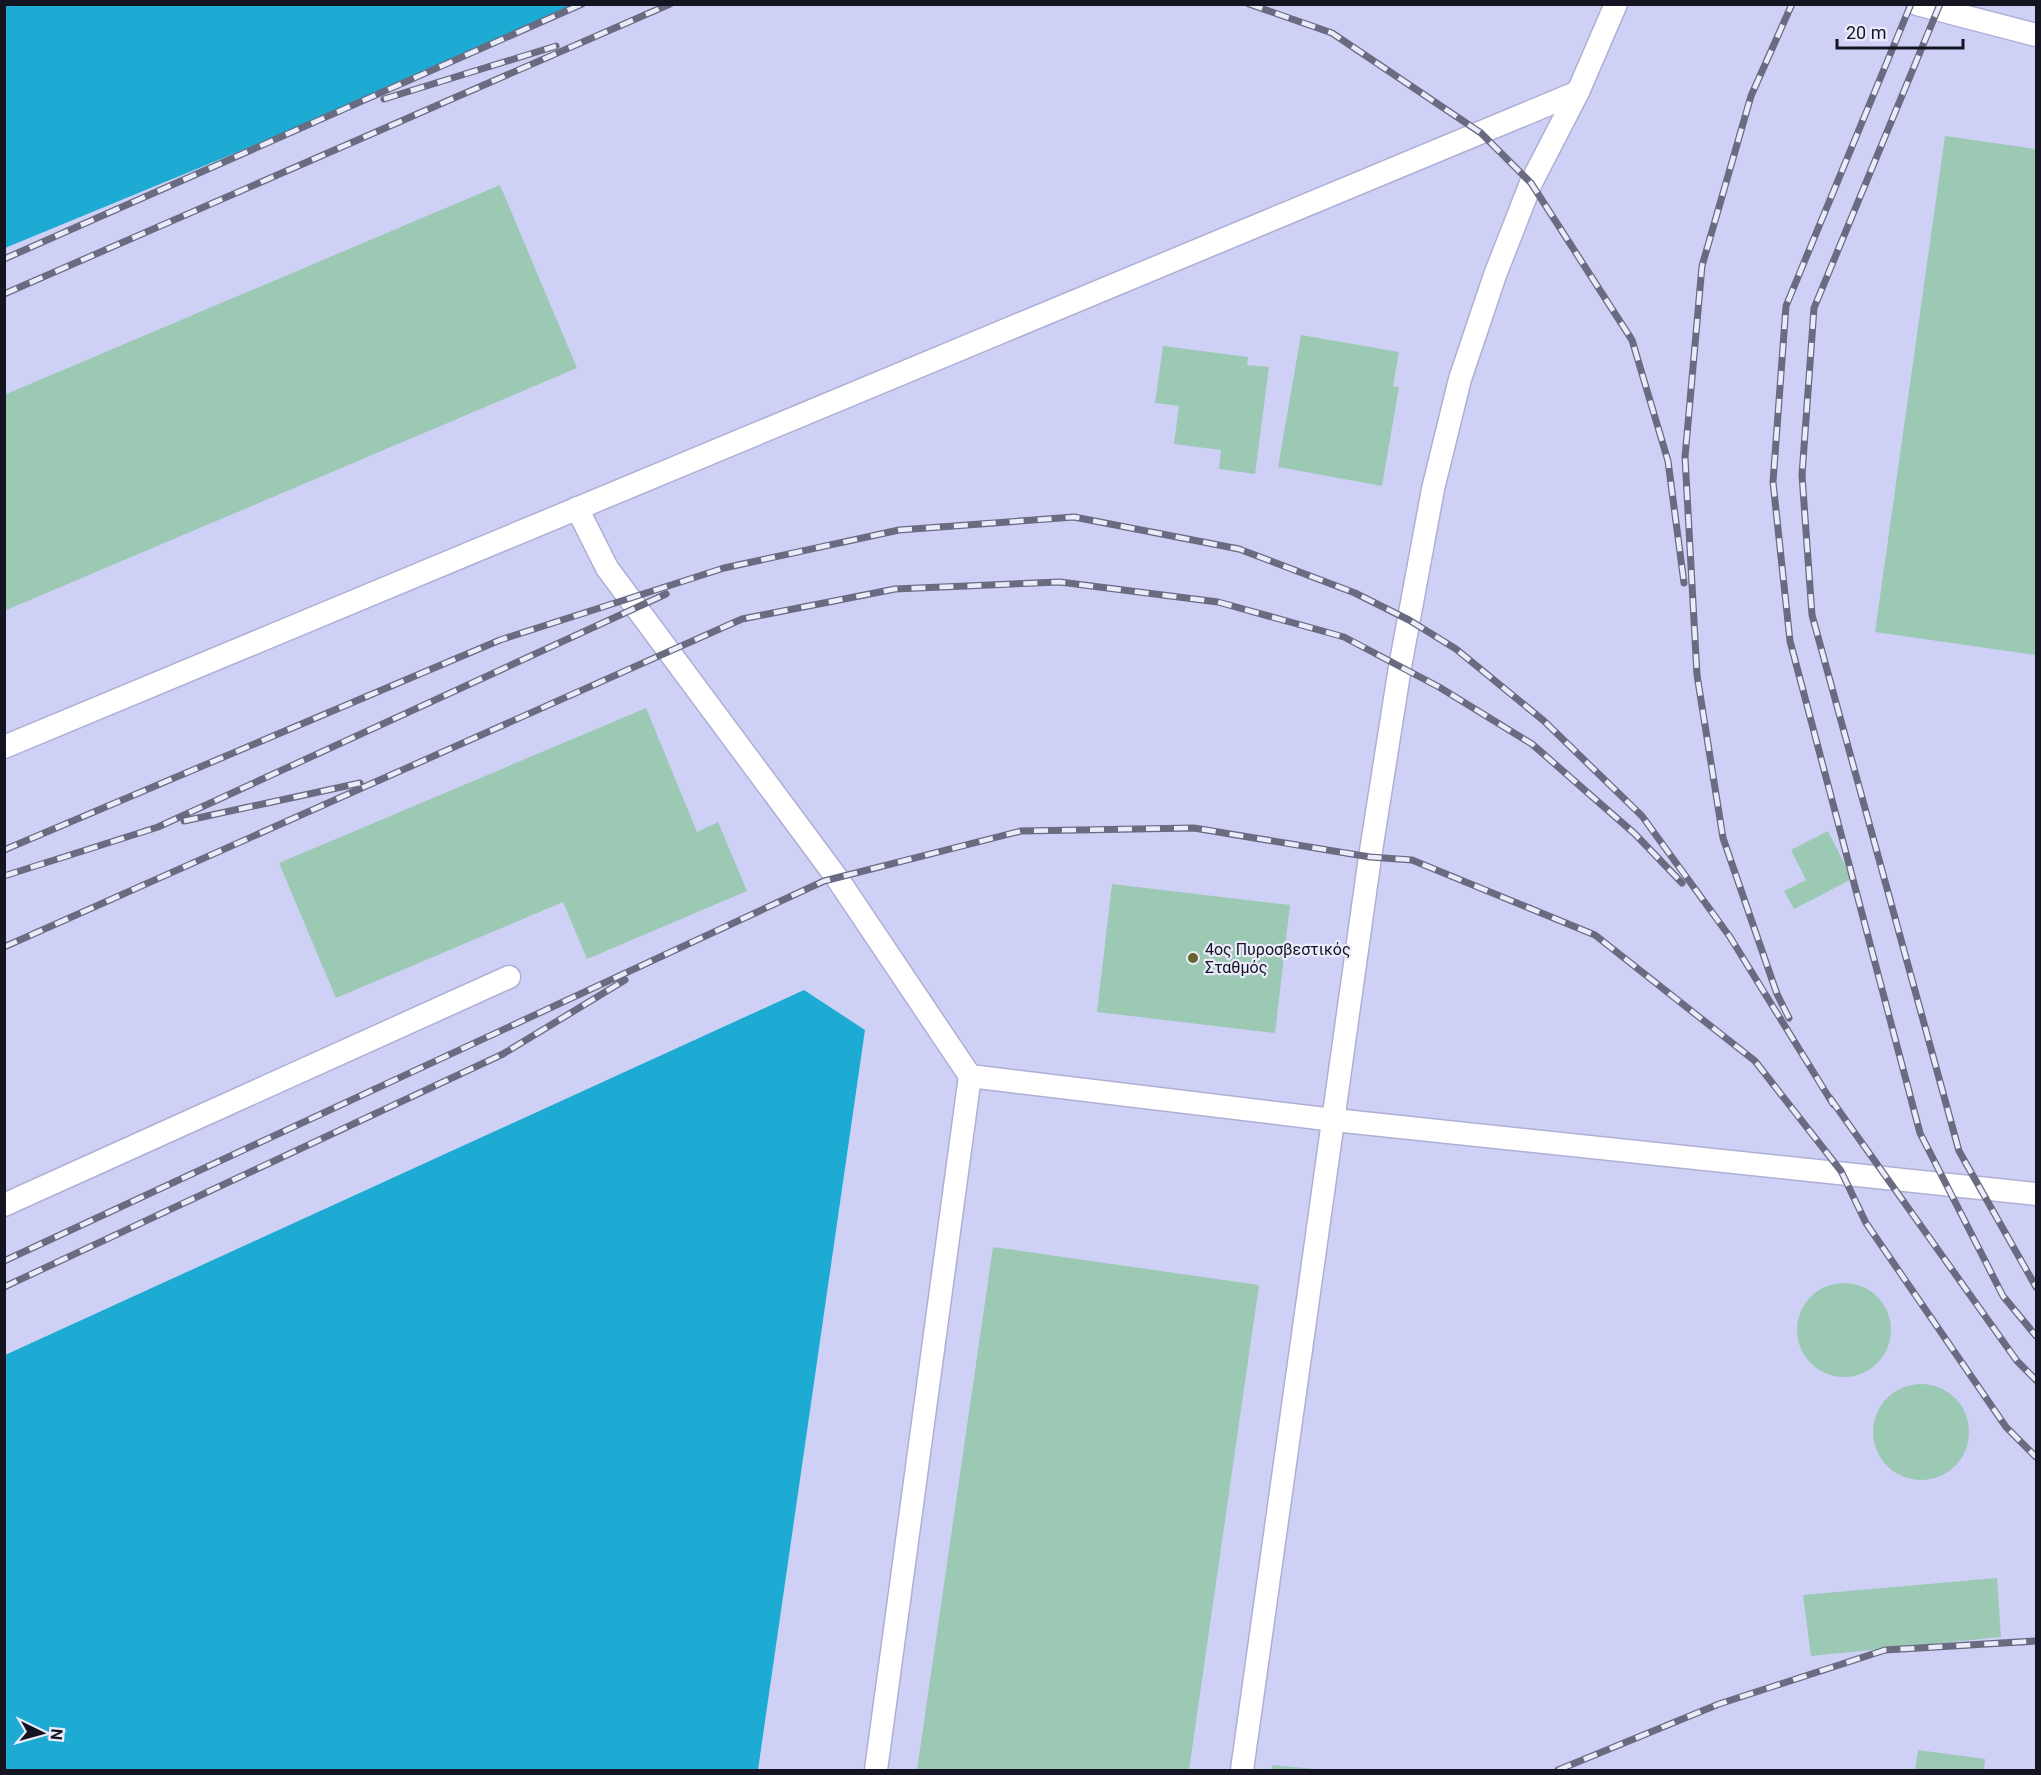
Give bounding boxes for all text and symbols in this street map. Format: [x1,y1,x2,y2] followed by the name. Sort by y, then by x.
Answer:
[1837,12,1963,50] scale bar
[1846,22,1886,43] text: 20 m
[1205,940,1351,977] place label: 4ος Πυροσβεστικός Σταθμός
[1186,951,1200,965] marker: 4ος Πυροσβεστικός Σταθμός
[12,1703,72,1763] north arrow
[46,1728,66,1741] text: N

